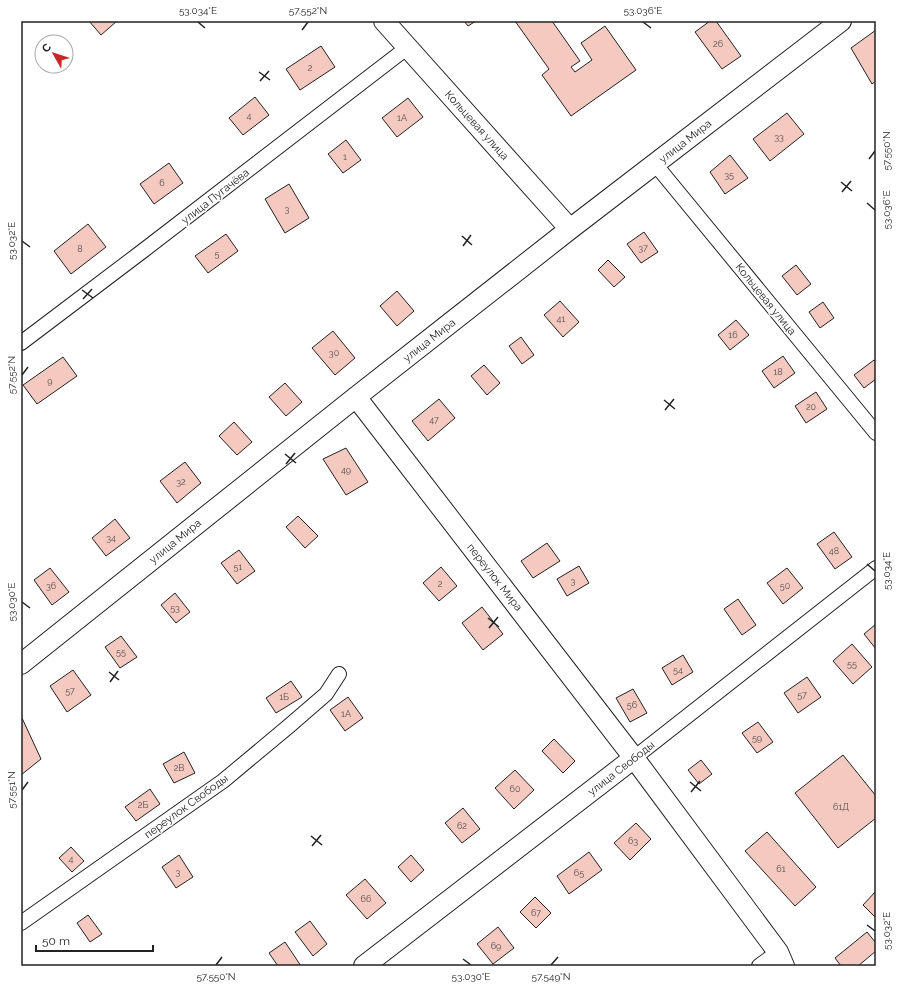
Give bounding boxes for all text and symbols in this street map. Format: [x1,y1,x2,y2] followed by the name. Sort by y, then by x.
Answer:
[179,5,217,16] text: 53.034°E
[289,5,327,16] text: 57.552°N
[624,5,662,16] text: 53.036°E
[34,34,74,74] north arrow
[713,39,724,49] house number: 26
[39,41,54,55] text: С
[308,63,313,73] house number: 2
[442,88,511,163] street label: Кольцевая улица
[247,111,252,121] house number: 4
[397,113,407,123] house number: 1А
[657,117,714,166] street label: улица Мира
[881,131,892,171] text: 57.550°N
[774,132,784,142] house number: 33
[343,152,347,162] house number: 1
[179,166,252,227] street label: улица Пугачёва
[724,170,734,180] house number: 35
[159,178,165,188] house number: 6
[881,191,892,229] text: 53.036°E
[285,204,290,214] house number: 3
[6,222,17,260] text: 53.032°E
[638,243,648,253] house number: 37
[77,244,83,254] house number: 8
[215,249,220,259] house number: 5
[733,261,799,338] street label: Кольцевая улица
[557,314,566,324] house number: 41
[401,316,458,365] street label: улица Мира
[728,330,738,340] house number: 16
[329,348,340,358] house number: 30
[6,356,17,394] text: 57.552°N
[773,367,783,377] house number: 18
[47,376,53,386] house number: 9
[806,402,817,412] house number: 20
[429,415,439,425] house number: 47
[341,465,351,475] house number: 49
[176,477,186,487] house number: 32
[147,517,204,566] street label: улица Мира
[106,533,116,543] house number: 34
[464,541,525,614] street label: переулок Мира
[829,546,839,556] house number: 48
[881,552,892,590] text: 53.034°E
[234,562,243,572] house number: 51
[571,576,576,586] house number: 3
[438,579,443,589] house number: 2
[46,581,57,591] house number: 36
[780,581,791,591] house number: 50
[6,583,17,621] text: 53.030°E
[170,603,180,613] house number: 53
[116,647,126,657] house number: 55
[847,659,857,669] house number: 55
[673,665,683,675] house number: 54
[65,686,75,696] house number: 57
[797,690,807,700] house number: 57
[279,692,289,702] house number: 1Б
[627,700,638,710] house number: 56
[341,709,351,719] house number: 1А
[752,733,762,743] house number: 59
[585,738,657,798] street label: улица Свободы
[174,763,184,773] house number: 2В
[6,771,17,809] text: 57.551°N
[142,772,231,841] street label: переулок Свободы
[510,784,521,794] house number: 60
[138,800,148,810] house number: 2Б
[833,802,849,812] house number: 61Д
[457,821,467,831] house number: 62
[628,836,638,846] house number: 63
[69,854,74,864] house number: 4
[776,864,786,874] house number: 61
[176,867,181,877] house number: 3
[574,868,584,878] house number: 65
[361,894,372,904] house number: 66
[531,908,541,918] house number: 67
[881,912,892,950] text: 53.032°E
[36,927,153,953] scale bar
[42,934,70,948] text: 50 m
[491,941,501,951] house number: 69
[196,971,236,982] text: 57.550°N
[452,971,490,982] text: 53.030°E
[532,971,570,982] text: 57.549°N

